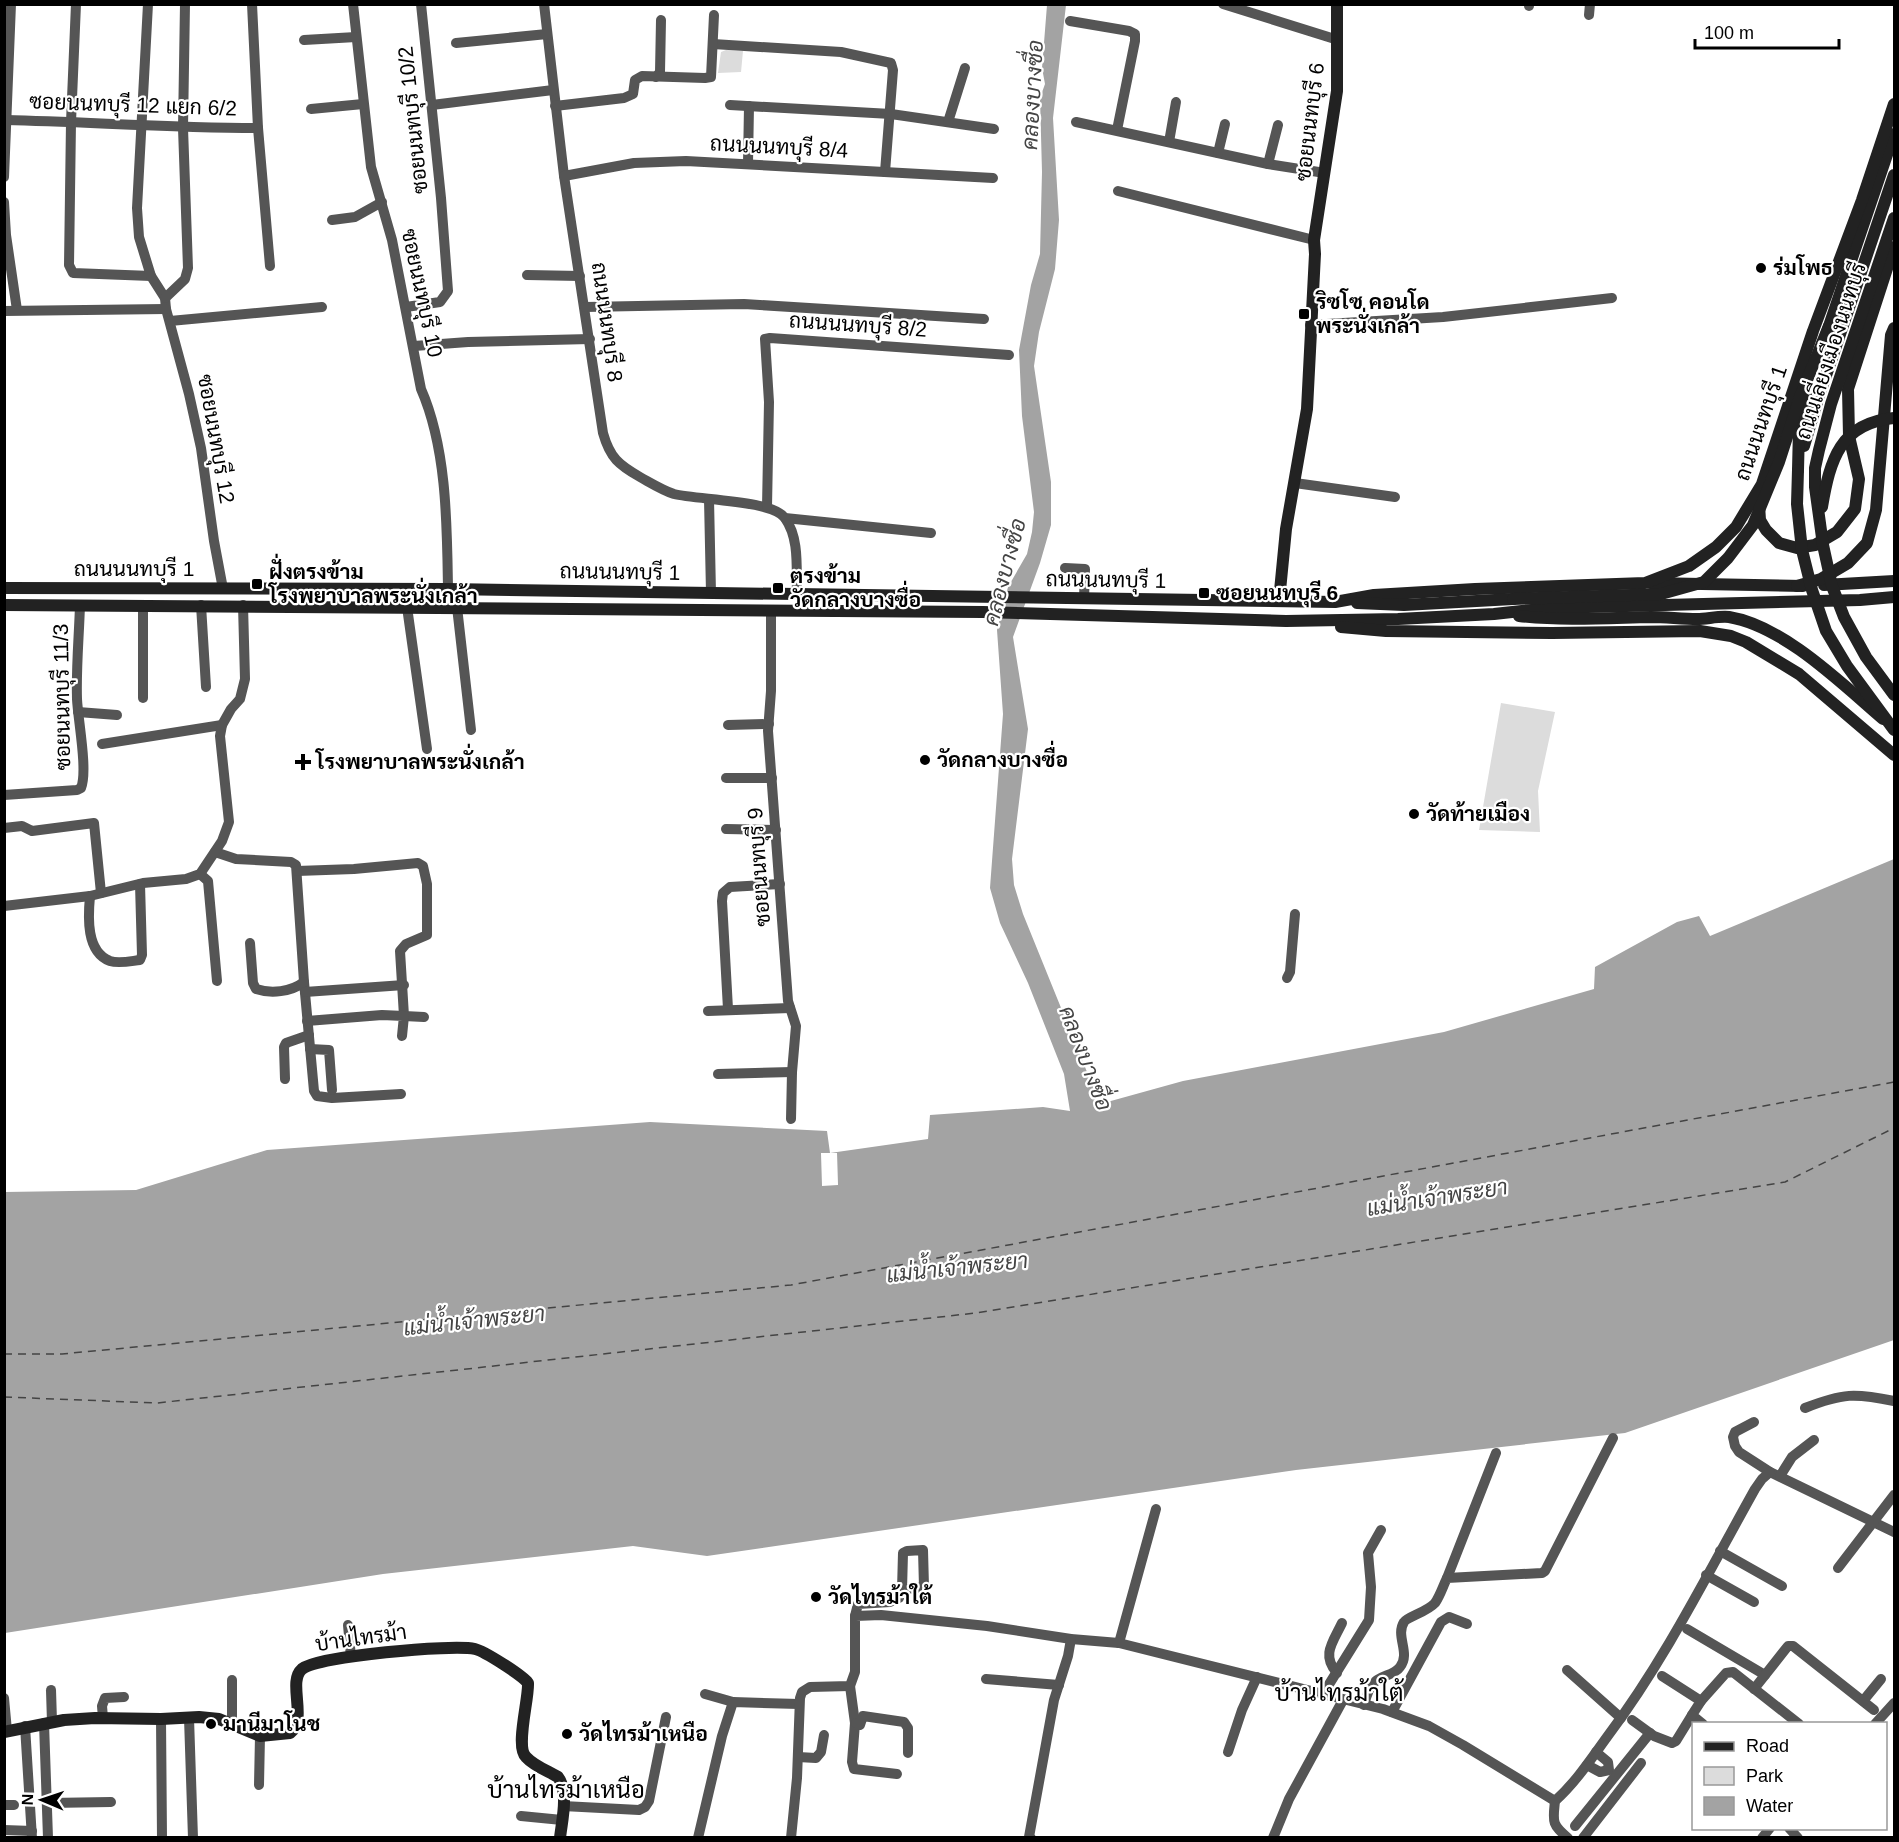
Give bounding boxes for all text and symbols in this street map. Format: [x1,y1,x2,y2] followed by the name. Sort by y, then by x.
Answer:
[1695,12,1839,50] scale bar
[1704,23,1754,43] text: 100 m
[1010,39,1048,151] water label: คลองบางซื่อ
[392,45,435,195] street label: ซอยนนทบุรี 10/2
[1290,61,1331,183] street label: ซอยนนทบุรี 6
[29,88,237,123] street label: ซอยนนทบุรี 12 แยก 6/2
[709,130,849,165] street label: ถนนนนทบุรี 8/4
[395,226,448,360] street label: ซอยนนทบุรี 10
[1773,254,1833,279] place label: ร่มโพธ
[1783,257,1873,443] street label: ถนนเลี่ยงเมืองนนทบุรี
[585,260,628,384] street label: ถนนนนทบุรี 8
[1754,261,1768,275] marker: ร่มโพธ
[1315,288,1430,337] place label: ริซโซ คอนโด พระนั่งเกล้า
[788,307,928,344] street label: ถนนนนทบุรี 8/2
[1297,307,1311,321] marker: ริซโซ คอนโด พระนั่งเกล้า
[1729,362,1794,485] street label: ถนนนนทบุรี 1
[191,372,240,506] street label: ซอยนนทบุรี 12
[971,514,1031,629] water label: คลองบางซื่อ
[267,553,478,607] place label: ฝั่งตรงข้าม โรงพยาบาลพระนั่งเกล้า
[74,556,194,583] street label: ถนนนนทบุรี 1
[559,558,681,587] street label: ถนนนนทบุรี 1
[790,563,921,611] place label: ตรงข้าม วัดกลางบางซื่อ
[1045,566,1167,595] street label: ถนนนนทบุรี 1
[250,577,264,591] marker: ฝั่งตรงข้าม โรงพยาบาลพระนั่งเกล้า
[1216,580,1338,608] place label: ซอยนนทบุรี 6
[771,581,785,595] marker: ตรงข้าม วัดกลางบางซื่อ
[1197,586,1211,600] marker: ซอยนนทบุรี 6
[48,623,77,771] street label: ซอยนนทบุรี 11/3
[937,740,1068,771] place label: วัดกลางบางซื่อ
[314,743,525,773] place label: โรงพยาบาลพระนั่งเกล้า
[294,753,312,771] marker: โรงพยาบาลพระนั่งเกล้า
[918,753,932,767] marker: วัดกลางบางซื่อ
[1426,801,1530,825] place label: วัดท้ายเมือง
[742,807,777,927] street label: ซอยนนทบุรี 9
[1407,807,1421,821] marker: วัดท้ายเมือง
[1054,1000,1123,1114] water label: คลองบางซื่อ
[1364,1167,1509,1221] water label: แม่น้ำเจ้าพระยา
[884,1241,1029,1287] water label: แม่น้ำเจ้าพระยา
[401,1294,546,1340] water label: แม่น้ำเจ้าพระยา
[828,1583,933,1608] place label: วัดไทรม้าใต้
[809,1590,823,1604] marker: วัดไทรม้าใต้
[313,1619,408,1655] street label: บ้านไทรม้า
[1274,1677,1404,1706] district label: บ้านไทรม้าใต้
[223,1710,320,1735] place label: มานีมาโนช
[204,1717,218,1731] marker: มานีมาโนช
[579,1720,708,1745] place label: วัดไทรม้าเหนือ
[1692,1722,1887,1830] legend
[560,1727,574,1741] marker: วัดไทรม้าเหนือ
[1746,1736,1789,1756] text: Road
[1746,1766,1784,1786] text: Park
[12,1770,72,1830] north arrow
[487,1774,645,1803] district label: บ้านไทรม้าเหนือ
[19,1793,36,1806] text: N
[1746,1796,1793,1816] text: Water

